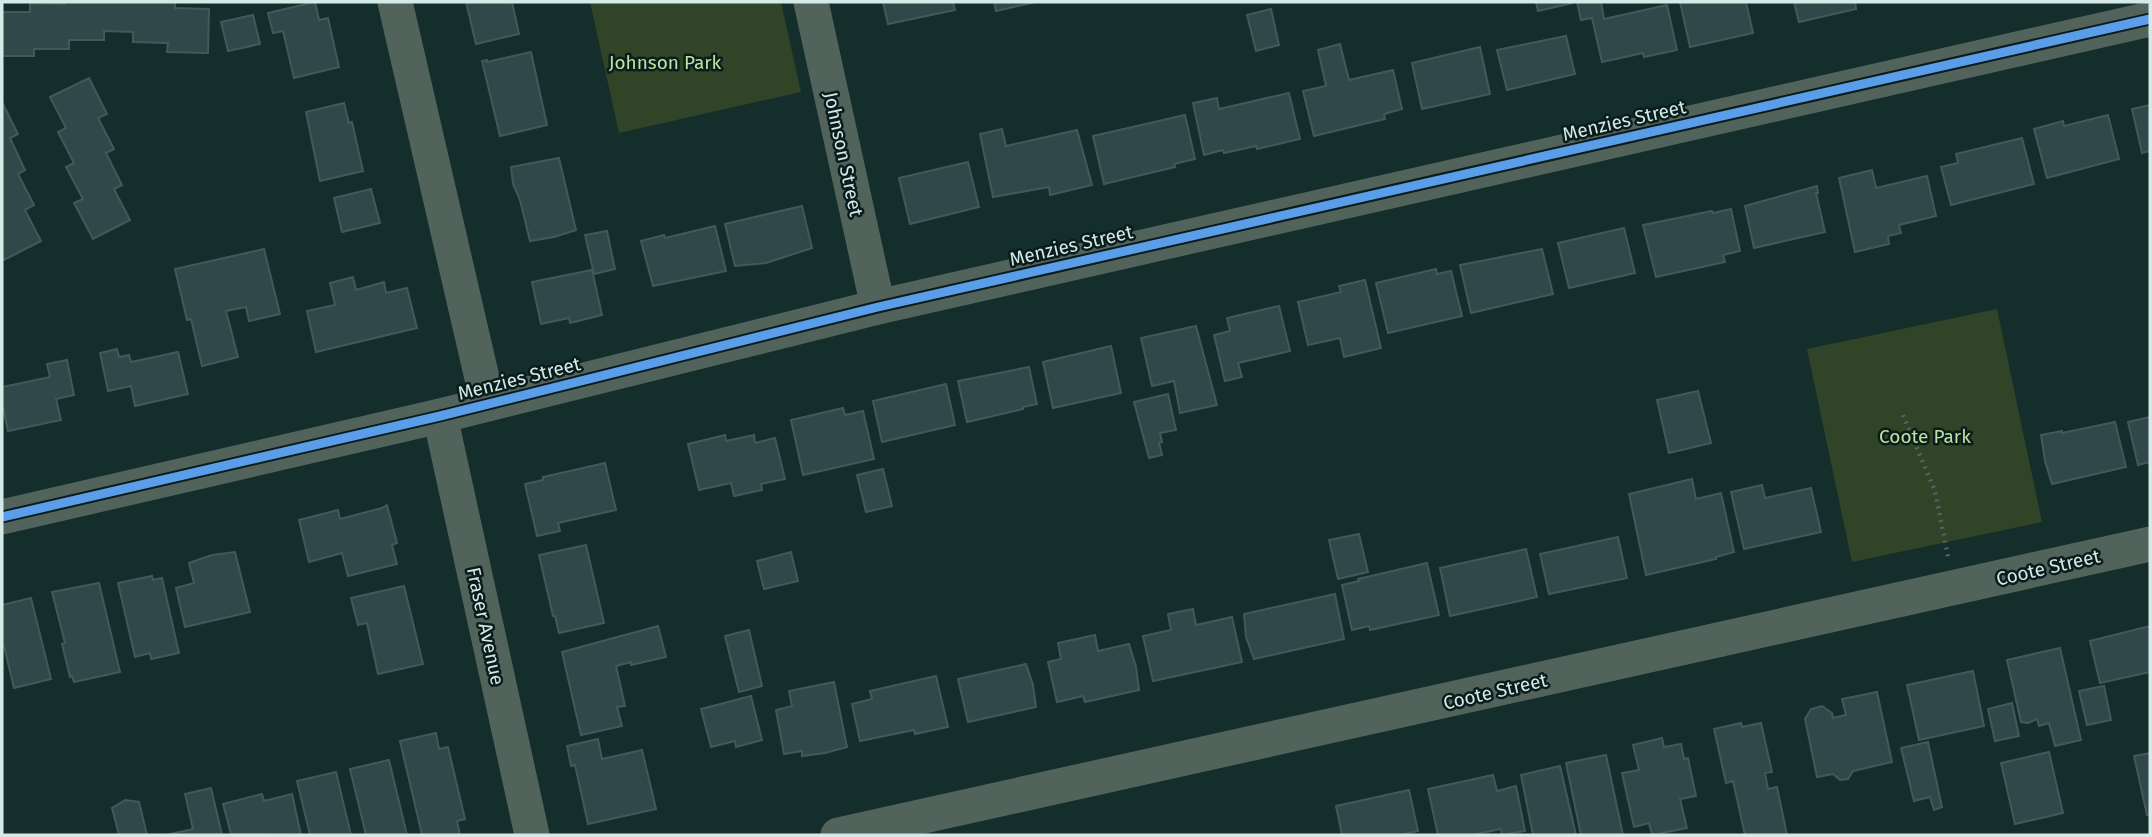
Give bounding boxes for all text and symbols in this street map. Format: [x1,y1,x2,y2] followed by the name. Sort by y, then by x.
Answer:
[609,51,722,74] park label: Johnson Park
[819,90,868,219] street label: Johnson Street
[1560,95,1688,146] street label: Menzies Street
[1007,220,1135,271] street label: Menzies Street
[455,352,583,405] street label: Menzies Street
[1879,425,1971,448] park label: Coote Park
[1994,544,2102,591] street label: Coote Street
[462,565,509,687] street label: Fraser Avenue
[1441,668,1549,715] street label: Coote Street

